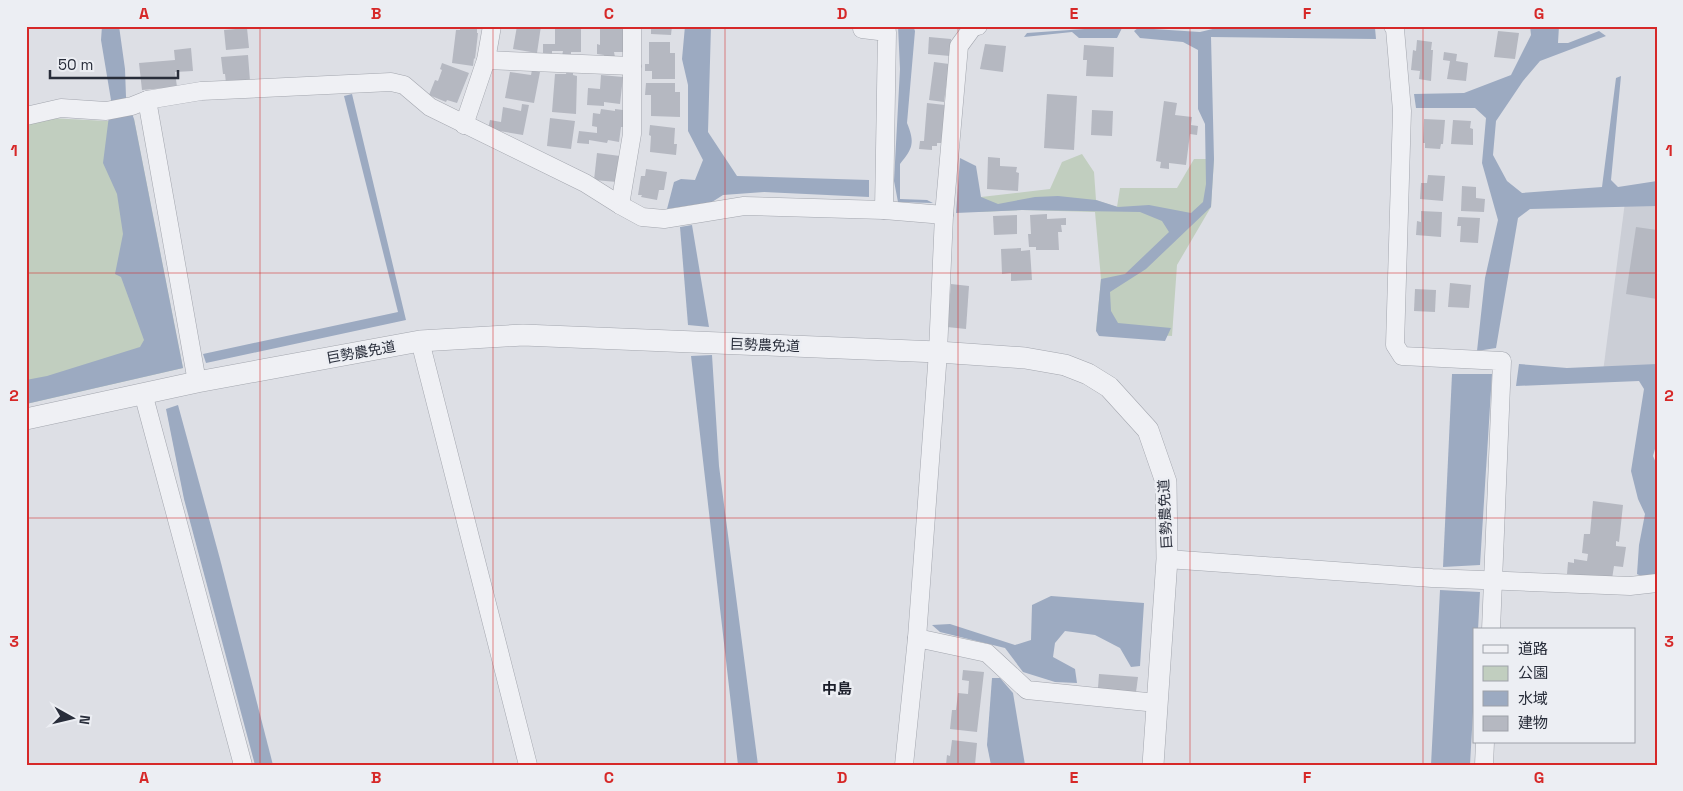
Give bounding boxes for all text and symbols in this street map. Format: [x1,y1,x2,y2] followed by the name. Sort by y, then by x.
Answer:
[139,3,149,24] text: A
[371,3,381,24] text: B
[604,3,614,24] text: C
[837,3,847,24] text: D
[1070,3,1079,24] text: E
[1303,3,1312,24] text: F
[1534,3,1544,24] text: G
[50,48,178,80] scale bar
[58,55,93,74] text: 50 m
[10,140,18,161] text: 1
[1665,140,1673,161] text: 1
[730,335,800,355] street label: 巨勢農免道
[325,337,397,367] street label: 巨勢農免道
[9,385,19,406] text: 2
[1664,385,1674,406] text: 2
[1154,479,1176,549] street label: 巨勢農免道
[1473,628,1636,744] legend
[9,631,19,652] text: 3
[1664,631,1674,652] text: 3
[1518,639,1548,658] text: 道路
[1518,663,1548,682] text: 公園
[822,679,852,698] district label: 中島
[1518,689,1548,708] text: 水域
[48,694,98,744] north arrow
[1518,713,1548,732] text: 建物
[75,714,94,726] text: N
[139,767,149,788] text: A
[371,767,381,788] text: B
[604,767,614,788] text: C
[837,767,847,788] text: D
[1070,767,1079,788] text: E
[1303,767,1312,788] text: F
[1534,767,1544,788] text: G

